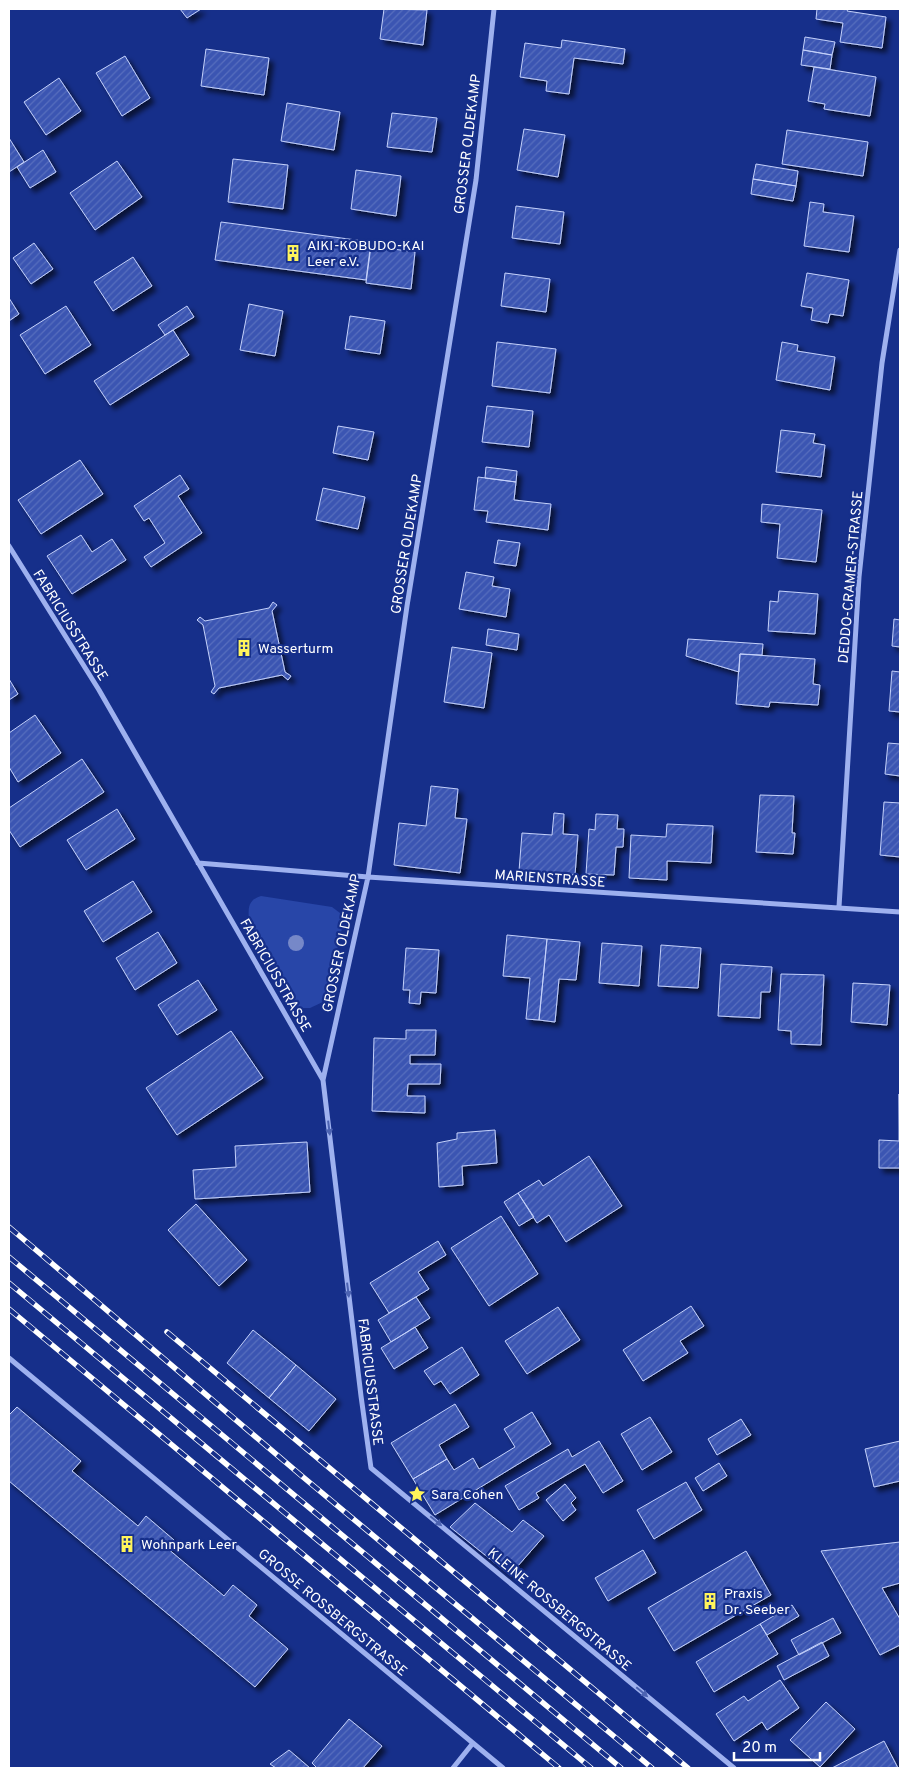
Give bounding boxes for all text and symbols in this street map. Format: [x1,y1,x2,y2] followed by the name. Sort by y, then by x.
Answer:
[451,73,486,215] street label: GROSSER OLDEKAMP
[307,238,424,271] place label: AIKI-KOBUDO-KAI Leer e.V.
[283,243,303,263] building icon: AIKI-KOBUDO-KAI Leer e.V.
[388,473,427,615] street label: GROSSER OLDEKAMP
[835,490,868,664] street label: DEDDO-CRAMER-STRASSE
[29,567,111,685] street label: FABRICIUSSTRASSE
[234,638,254,658] building icon: Wasserturm
[258,641,333,658] place label: Wasserturm
[494,867,606,892] street label: MARIENSTRASSE
[319,872,365,1014] street label: GROSSER OLDEKAMP
[235,916,314,1035] street label: FABRICIUSSTRASSE
[325,1121,333,1137] one-way arrow
[344,1282,352,1298] one-way arrow
[353,1318,386,1447] street label: FABRICIUSSTRASSE
[407,1484,427,1504] place icon: Sara Cohen
[431,1487,503,1504] place label: Sara Cohen
[429,1516,442,1527] one-way arrow
[117,1534,137,1554] building icon: Wohnpark Leer
[141,1537,237,1554] place label: Wohnpark Leer
[484,1545,634,1675] street label: KLEINE ROSSBERGSTRASSE
[254,1546,410,1681] street label: GROSSE ROSSBERGSTRASSE
[724,1586,790,1619] place label: Praxis Dr. Seeber
[700,1591,720,1611] building icon: Praxis Dr. Seeber
[635,1686,648,1697] one-way arrow
[734,1730,820,1762] scale bar
[742,1739,777,1758] text: 20 m

